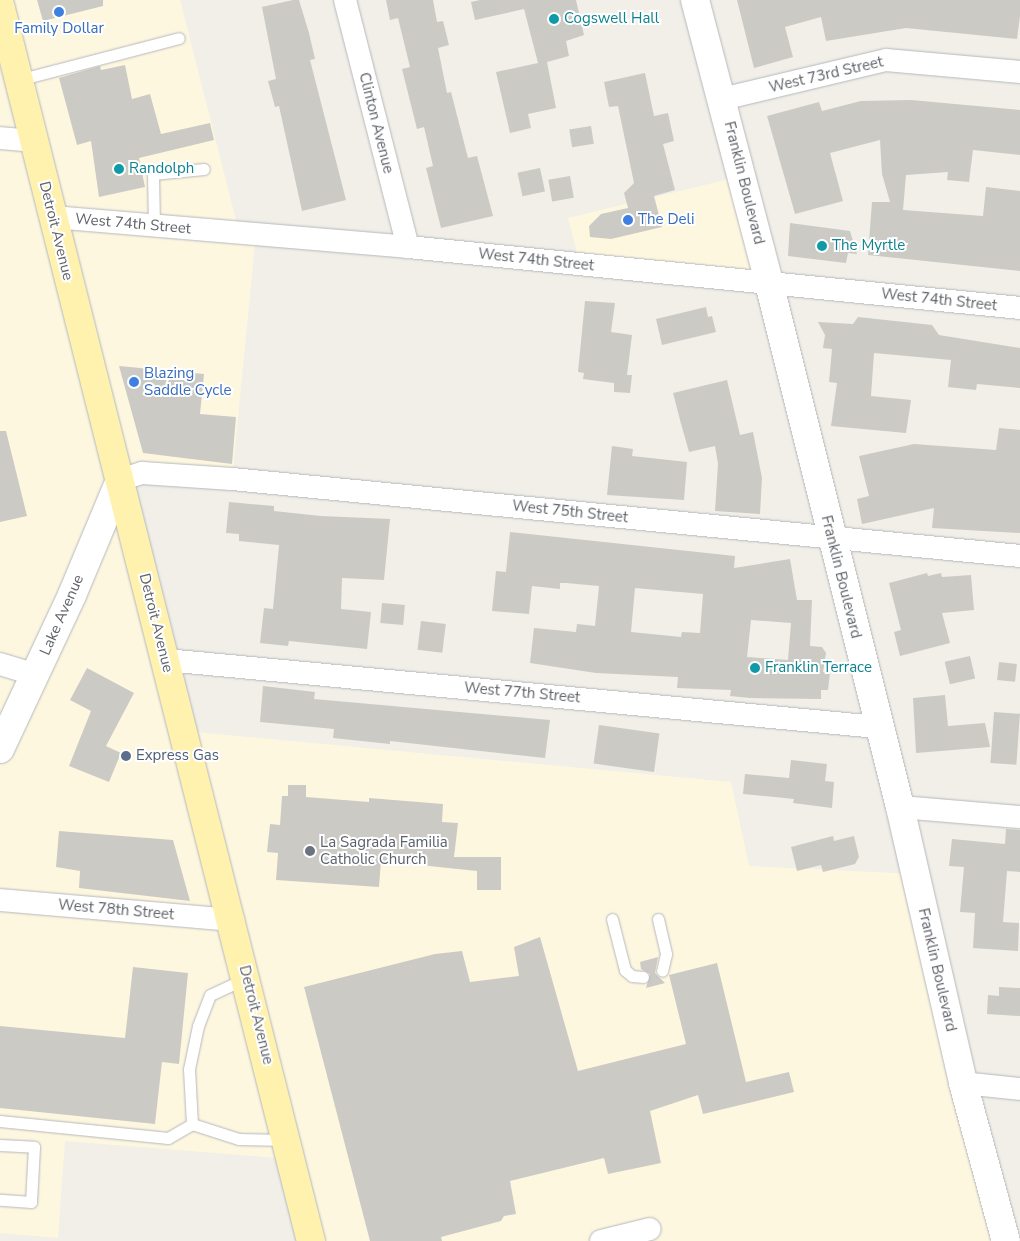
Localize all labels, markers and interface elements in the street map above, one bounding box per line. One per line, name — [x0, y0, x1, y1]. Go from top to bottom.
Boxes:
marker: Family Dollar — [53, 6, 65, 18]
place label: Cogswell Hall — [564, 10, 659, 28]
marker: Cogswell Hall — [548, 13, 560, 25]
place label: Family Dollar — [14, 20, 104, 38]
street label: West 73rd Street — [767, 53, 885, 97]
street label: Clinton Avenue — [355, 71, 397, 175]
street label: Franklin Boulevard — [720, 120, 768, 246]
place label: Randolph — [129, 160, 194, 178]
marker: Randolph — [113, 163, 125, 175]
street label: Detroit Avenue — [35, 180, 77, 282]
street label: West 74th Street — [74, 210, 192, 238]
place label: The Deli — [638, 211, 694, 229]
marker: The Deli — [622, 214, 634, 226]
place label: The Myrtle — [832, 237, 905, 255]
marker: The Myrtle — [816, 240, 828, 252]
street label: West 74th Street — [477, 245, 595, 275]
street label: West 74th Street — [880, 285, 998, 315]
place label: Blazing Saddle Cycle — [144, 364, 232, 399]
marker: Blazing Saddle Cycle — [128, 376, 140, 388]
street label: West 75th Street — [511, 497, 629, 527]
street label: Franklin Boulevard — [817, 514, 865, 640]
street label: Lake Avenue — [36, 572, 88, 658]
street label: Detroit Avenue — [135, 572, 177, 674]
place label: Franklin Terrace — [765, 659, 872, 677]
marker: Franklin Terrace — [749, 662, 761, 674]
street label: West 77th Street — [463, 679, 581, 707]
place label: Express Gas — [136, 747, 219, 765]
marker: Express Gas — [120, 750, 132, 762]
place label: La Sagrada Familia Catholic Church — [320, 833, 448, 868]
marker: La Sagrada Familia Catholic Church — [304, 845, 316, 857]
street label: West 78th Street — [57, 896, 175, 924]
street label: Franklin Boulevard — [914, 906, 960, 1034]
street label: Detroit Avenue — [235, 964, 277, 1066]

